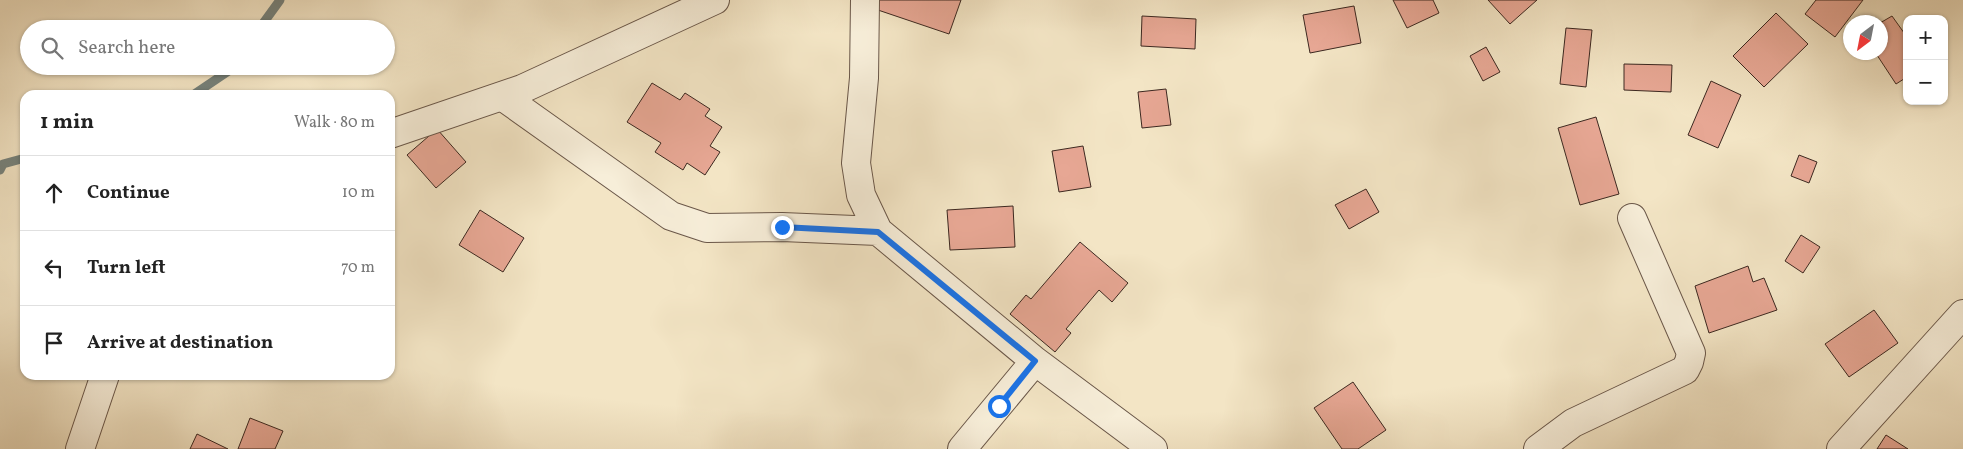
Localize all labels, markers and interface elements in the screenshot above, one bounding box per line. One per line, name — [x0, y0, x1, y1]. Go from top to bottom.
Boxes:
north arrow — [1843, 15, 1888, 60]
map controls — [1903, 15, 1948, 105]
button: + — [1903, 15, 1948, 60]
search box — [20, 20, 395, 75]
icon: search — [38, 34, 66, 62]
text: Search here — [78, 35, 175, 61]
button: − — [1903, 60, 1948, 105]
text: 1 min — [40, 108, 94, 137]
text: Walk · 80 m — [294, 112, 375, 134]
icon: ahead — [40, 179, 68, 207]
text: Continue — [87, 180, 170, 206]
text: 10 m — [342, 182, 375, 204]
route end — [771, 216, 794, 239]
icon: left — [40, 254, 68, 282]
text: Turn left — [87, 255, 166, 281]
text: 70 m — [341, 257, 375, 279]
icon: arrive — [40, 329, 68, 357]
text: Arrive at destination — [87, 330, 273, 356]
route start — [988, 395, 1011, 418]

